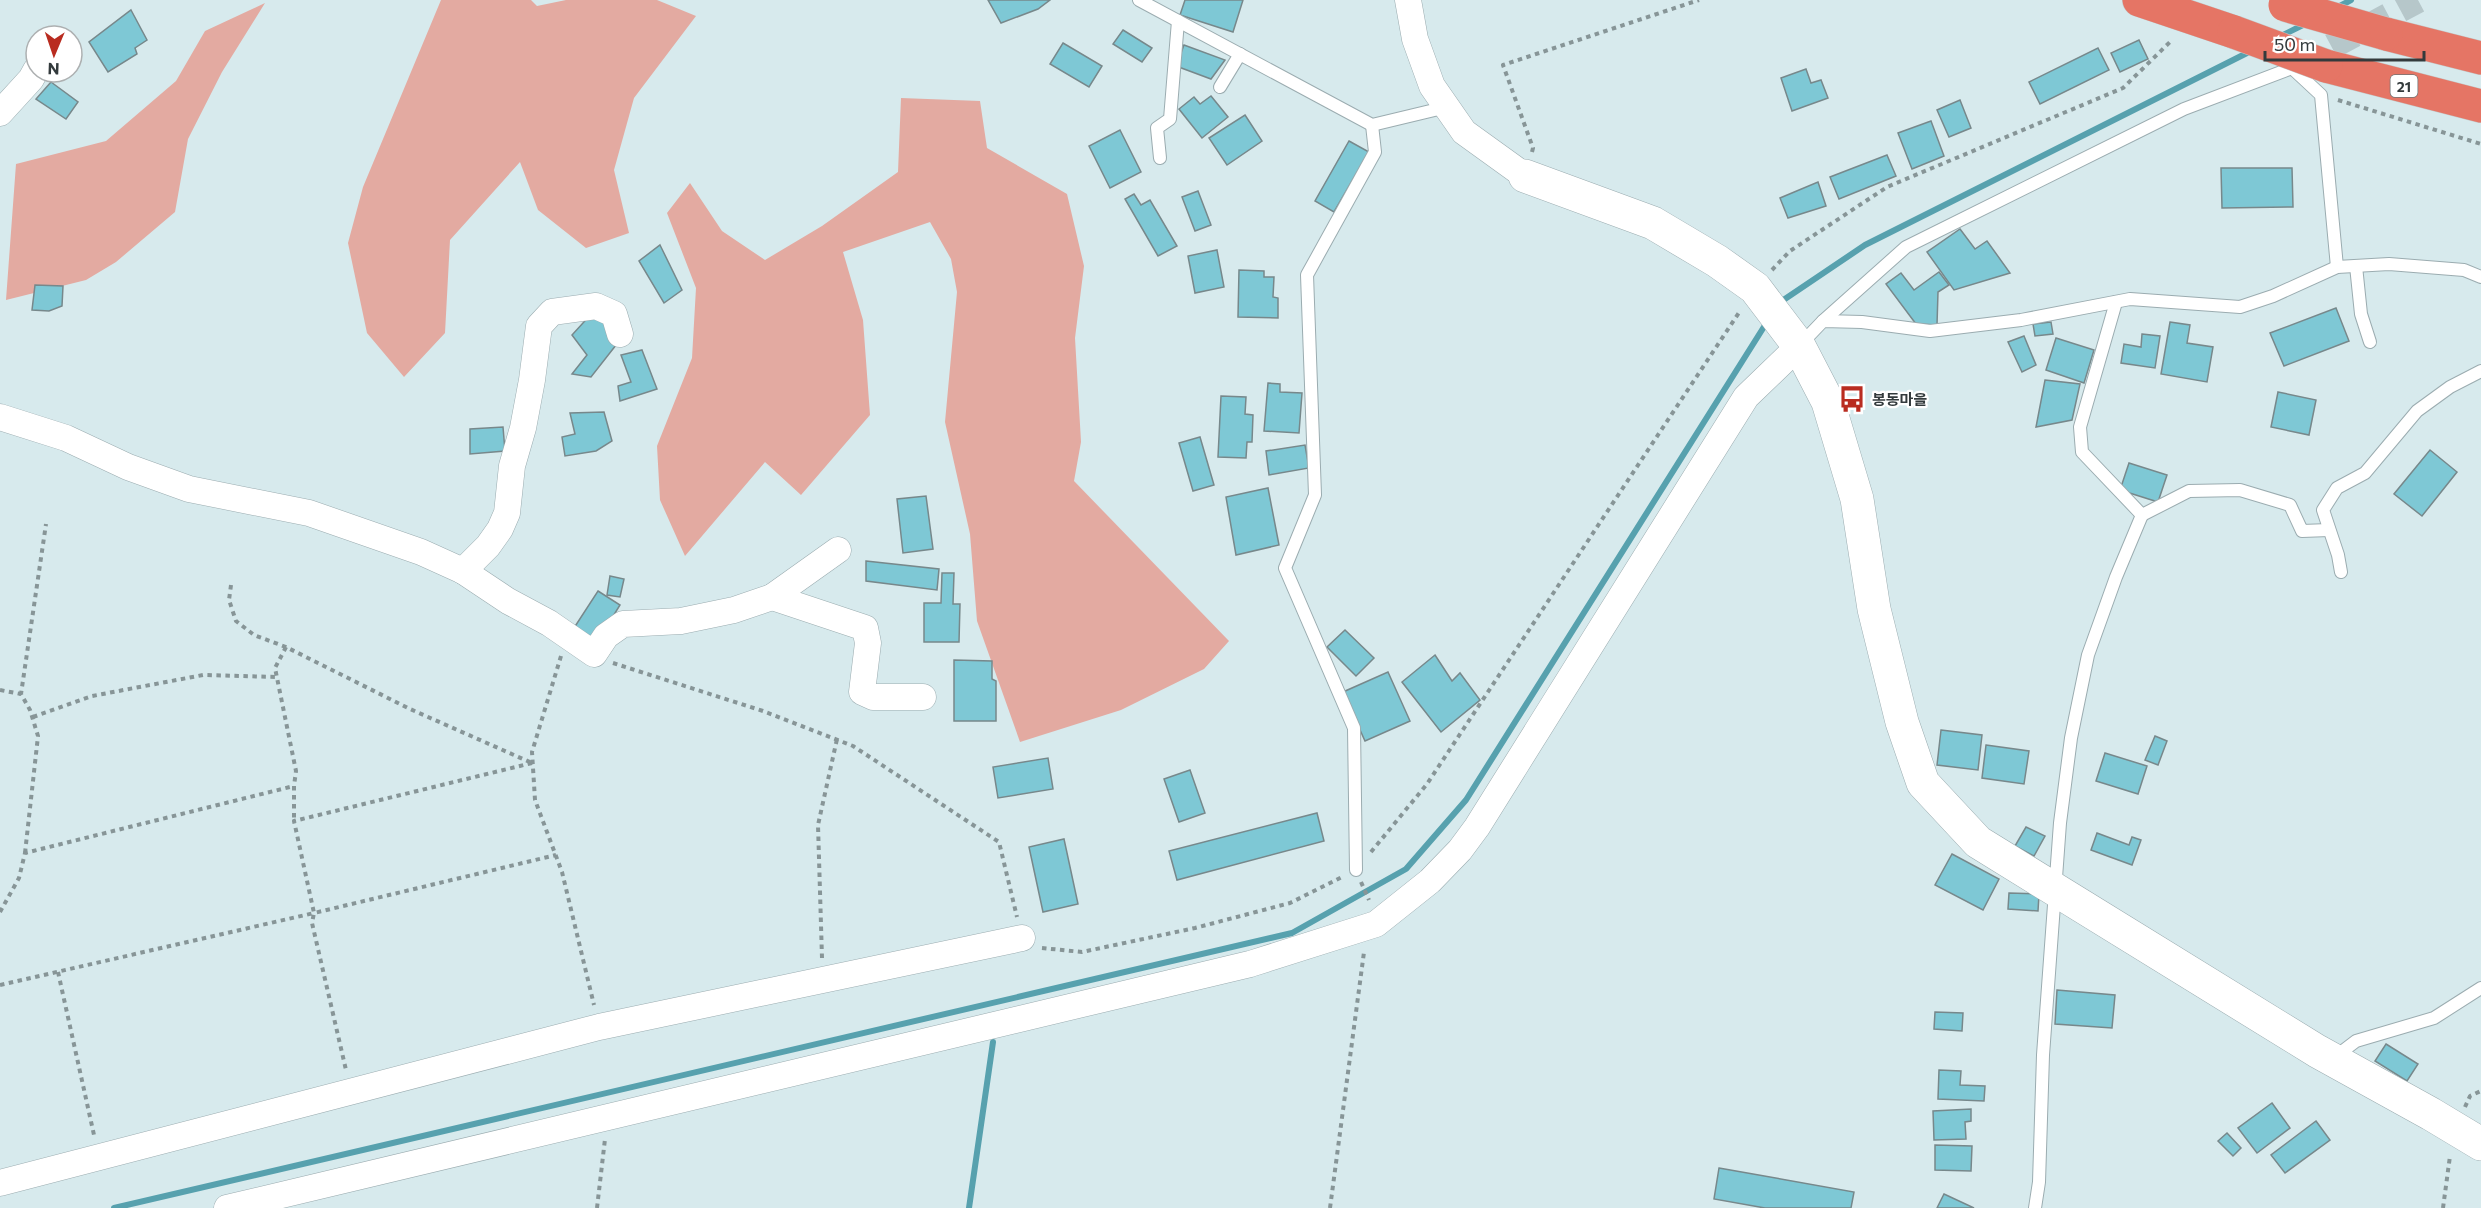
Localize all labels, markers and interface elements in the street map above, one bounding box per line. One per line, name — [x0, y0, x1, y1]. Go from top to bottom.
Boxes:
north arrow — [24, 24, 84, 84]
scale bar — [2265, 24, 2424, 62]
text: 50 m — [2274, 33, 2315, 55]
text: N — [47, 60, 60, 79]
road number: 21 — [2390, 75, 2418, 97]
bus stop icon: 봉동마을 — [1837, 384, 1867, 414]
place label: 봉동마을 — [1872, 390, 1927, 408]

